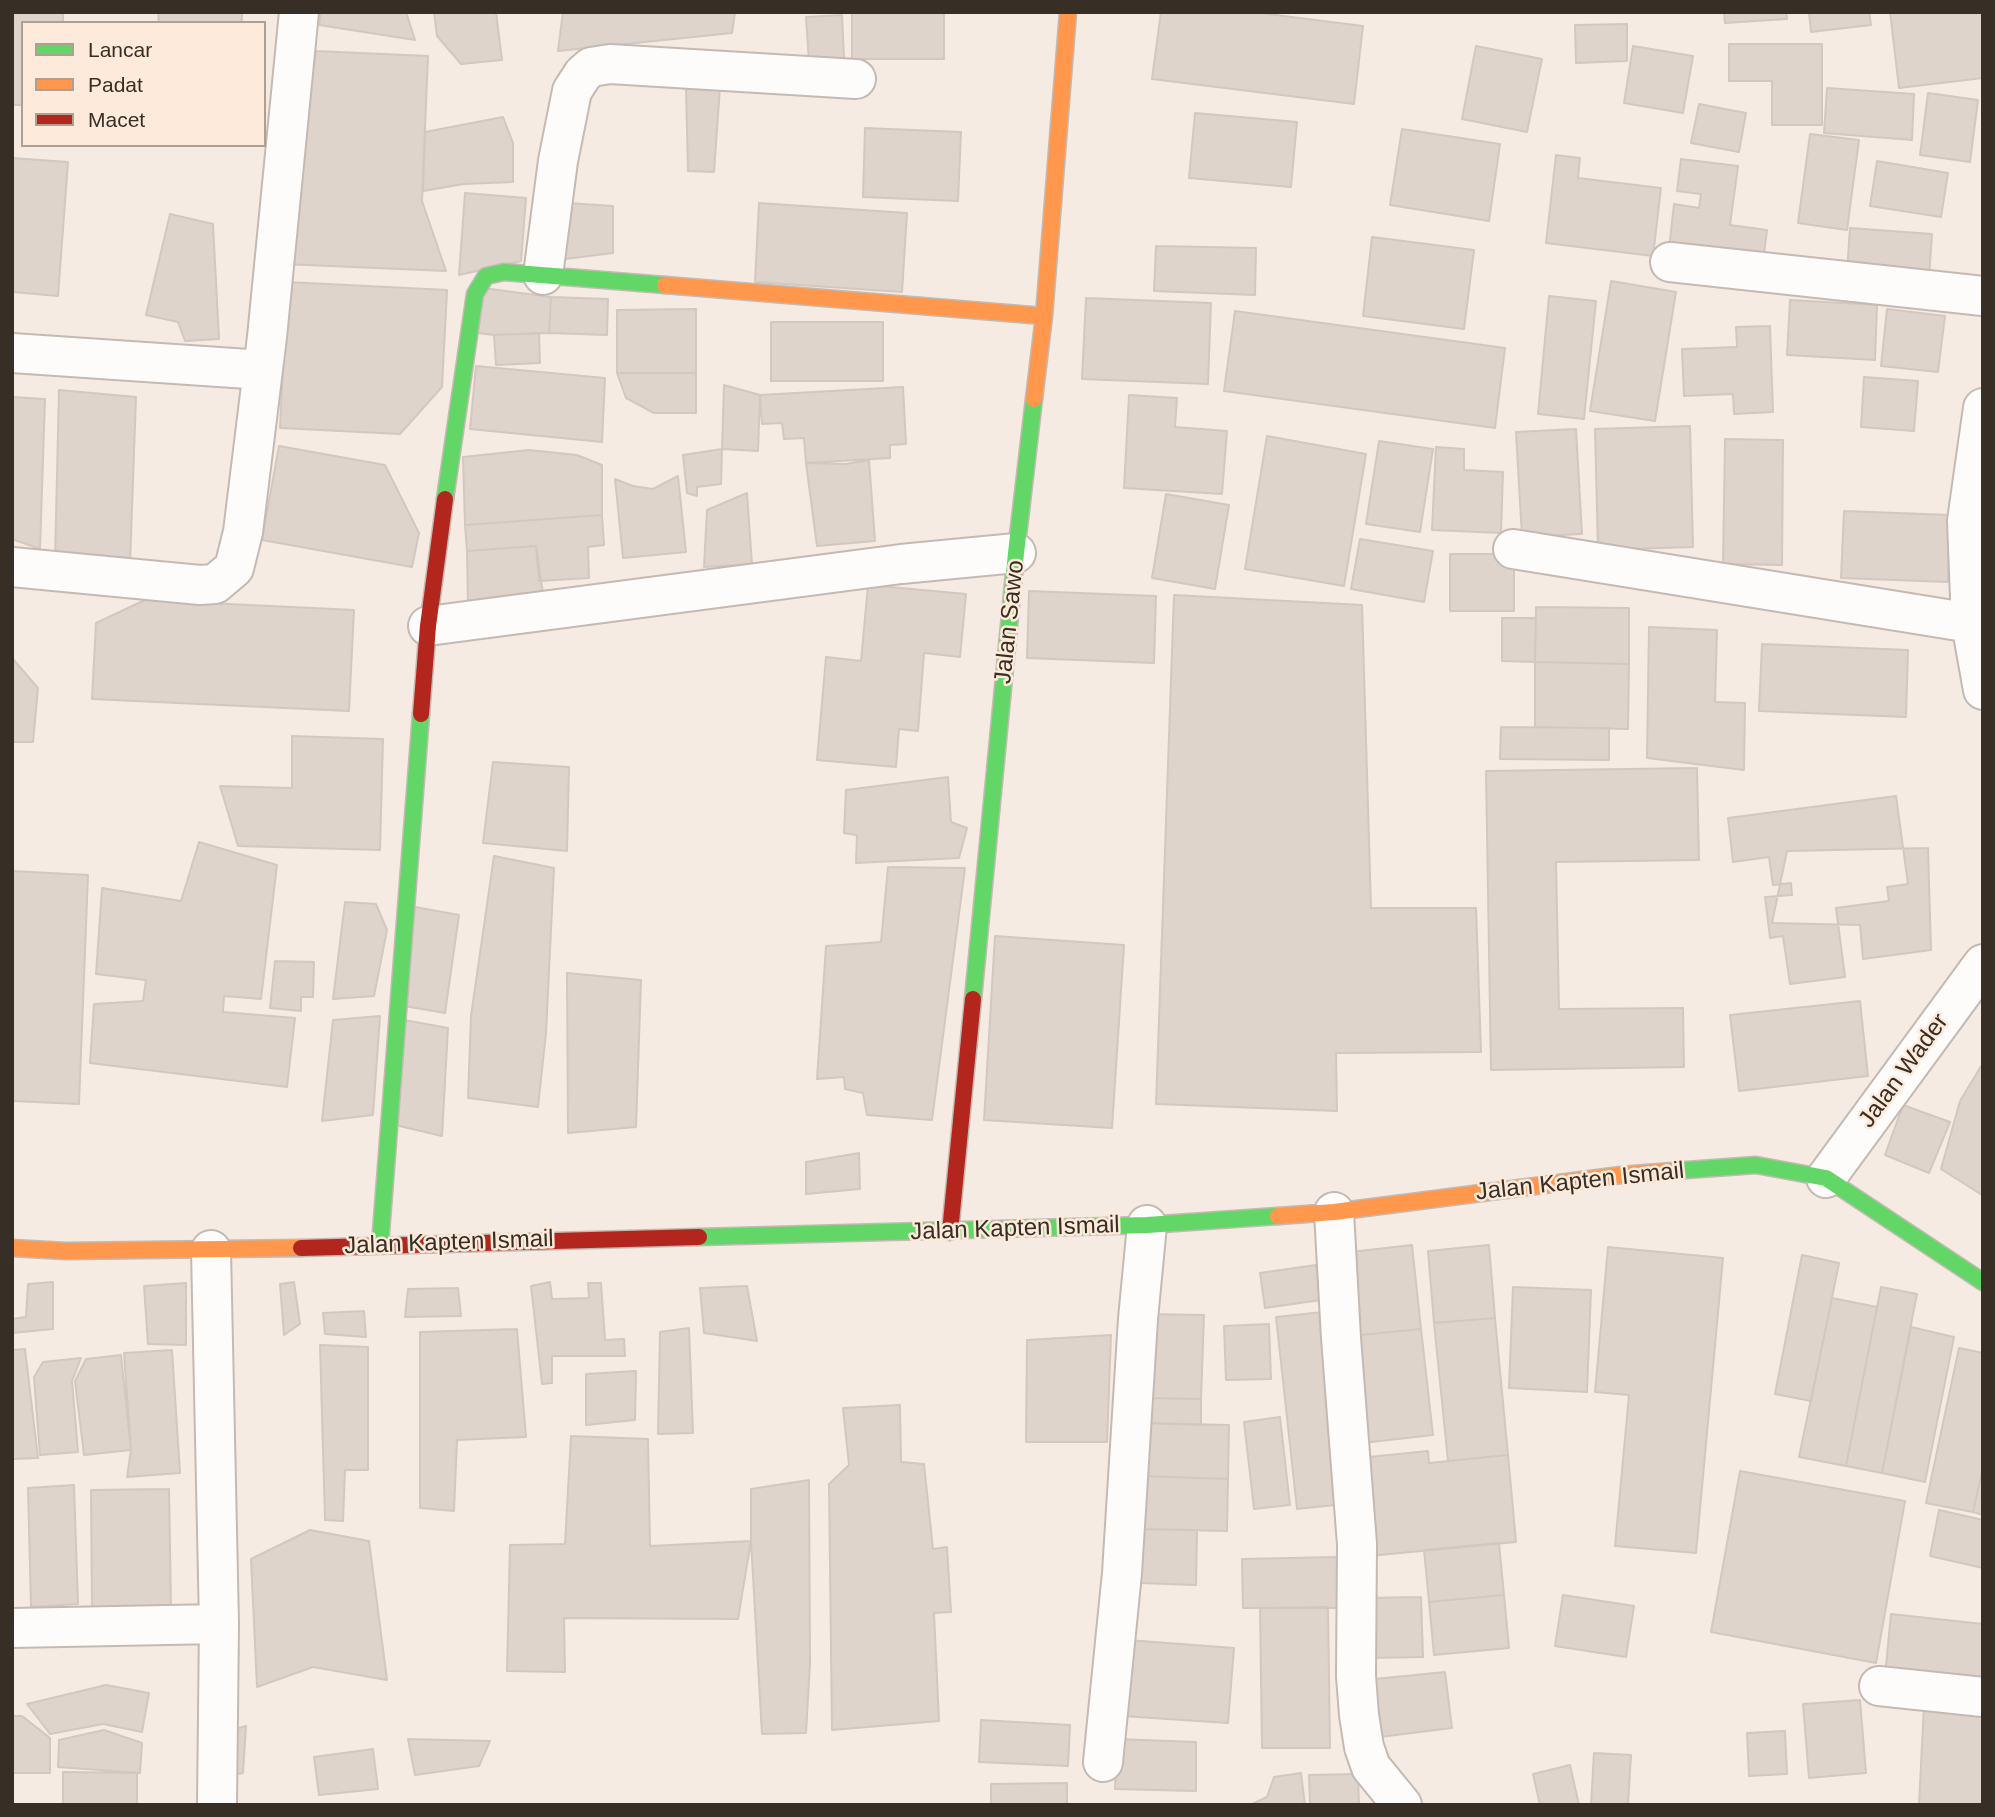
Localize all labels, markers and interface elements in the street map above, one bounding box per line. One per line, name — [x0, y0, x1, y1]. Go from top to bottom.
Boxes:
legend — [21, 21, 266, 147]
text: Lancar — [88, 38, 152, 61]
text: Padat — [88, 73, 143, 96]
text: Macet — [88, 108, 145, 131]
street label: Jalan Sawo — [989, 559, 1031, 685]
street label: Jalan Wader — [1853, 1008, 1955, 1134]
street label: Jalan Kapten Ismail — [1474, 1157, 1686, 1207]
street label: Jalan Kapten Ismail — [910, 1211, 1120, 1247]
street label: Jalan Kapten Ismail — [344, 1225, 554, 1261]

